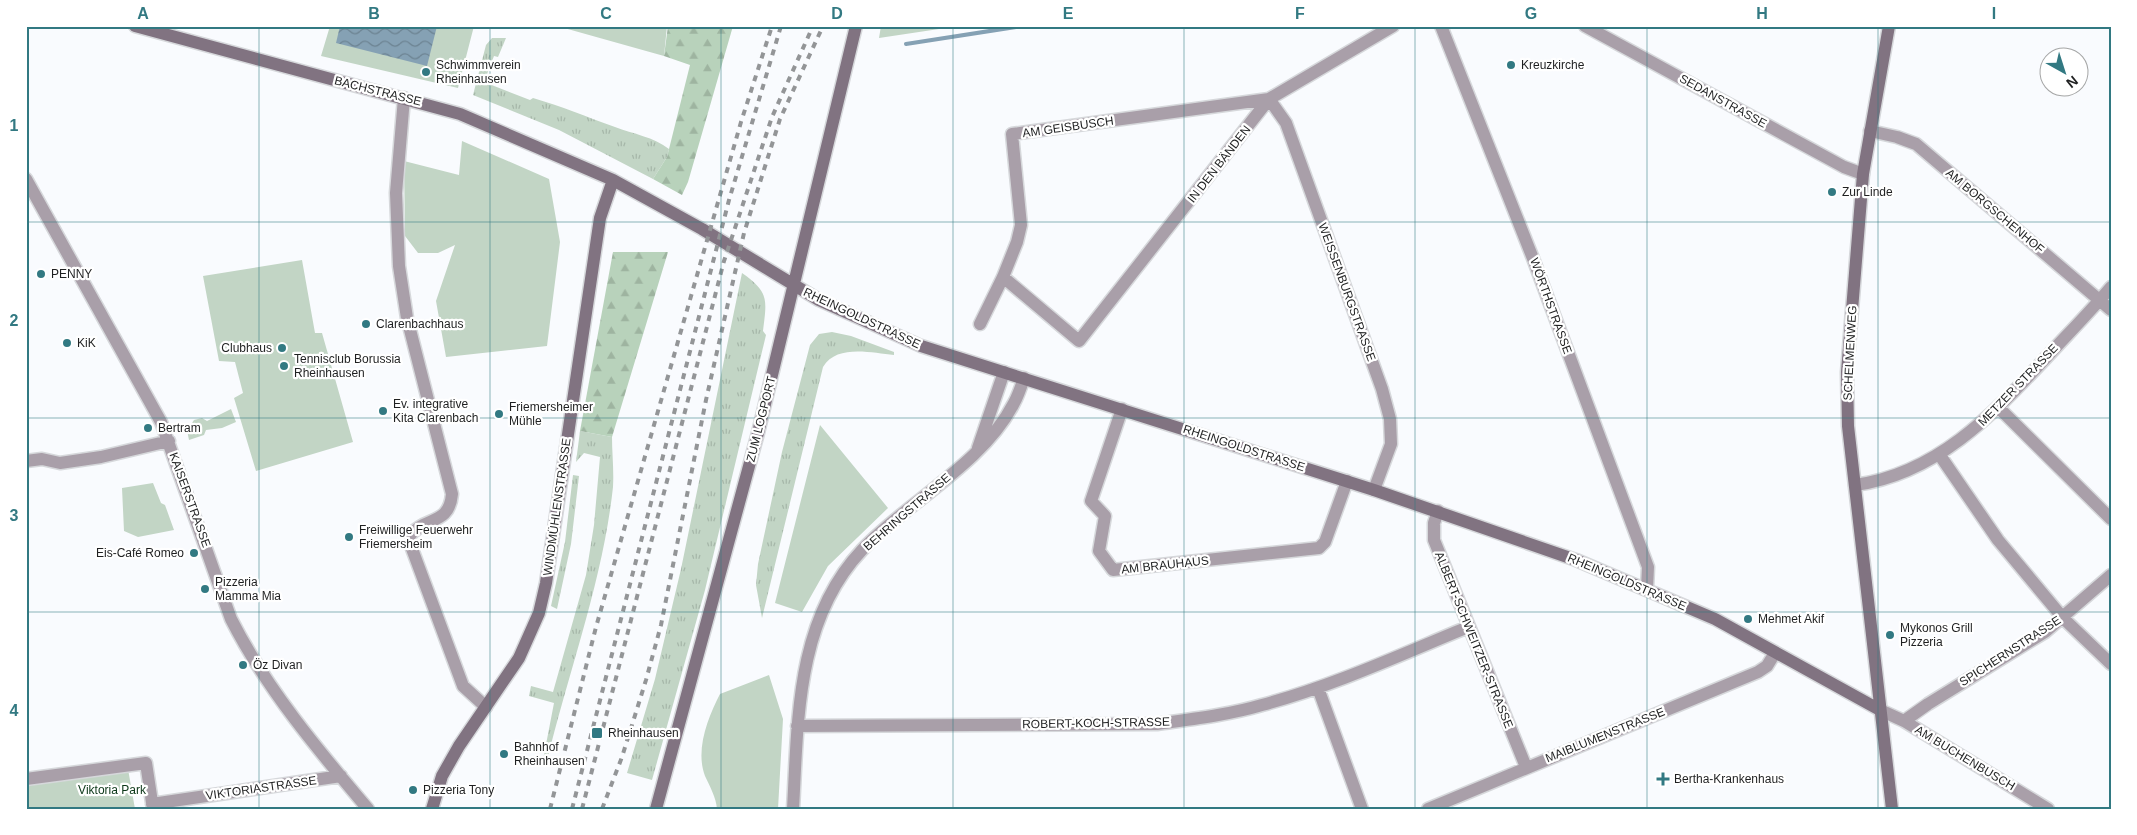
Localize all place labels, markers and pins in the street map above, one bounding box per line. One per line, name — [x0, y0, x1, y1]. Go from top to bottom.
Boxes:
place label: Schwimmverein Rheinhausen — [436, 58, 521, 86]
place label: Kreuzkirche — [1521, 58, 1585, 72]
marker: Kreuzkirche — [1505, 59, 1517, 71]
marker: Schwimmverein Rheinhausen — [420, 66, 432, 78]
place label: Zur Linde — [1842, 185, 1893, 199]
marker: Zur Linde — [1826, 186, 1838, 198]
place label: PENNY — [51, 267, 92, 281]
marker: PENNY — [35, 268, 47, 280]
place label: Clarenbachhaus — [376, 317, 463, 331]
marker: Clarenbachhaus — [360, 318, 372, 330]
place label: KiK — [77, 336, 96, 350]
marker: KiK — [61, 337, 73, 349]
place label: Clubhaus — [221, 341, 272, 355]
marker: Clubhaus — [276, 342, 288, 354]
place label: Tennisclub Borussia Rheinhausen — [294, 352, 401, 380]
marker: Tennisclub Borussia Rheinhausen — [278, 360, 290, 372]
place label: Ev. integrative Kita Clarenbach — [393, 397, 478, 425]
place label: Friemersheimer Mühle — [509, 400, 593, 428]
marker: Ev. integrative Kita Clarenbach — [377, 405, 389, 417]
marker: Friemersheimer Mühle — [493, 408, 505, 420]
place label: Bertram — [158, 421, 201, 435]
marker: Bertram — [142, 422, 154, 434]
place label: Freiwillige Feuerwehr Friemersheim — [359, 523, 473, 551]
marker: Freiwillige Feuerwehr Friemersheim — [343, 531, 355, 543]
place label: Eis-Café Romeo — [96, 546, 184, 560]
marker: Eis-Café Romeo — [188, 547, 200, 559]
place label: Pizzeria Mamma Mia — [215, 575, 281, 603]
marker: Pizzeria Mamma Mia — [199, 583, 211, 595]
place label: Mehmet Akif — [1758, 612, 1825, 626]
marker: Mehmet Akif — [1742, 613, 1754, 625]
place label: Mykonos Grill Pizzeria — [1900, 621, 1973, 649]
marker: Mykonos Grill Pizzeria — [1884, 629, 1896, 641]
place label: Öz Divan — [253, 658, 302, 672]
marker: Öz Divan — [237, 659, 249, 671]
marker: Rheinhausen — [590, 726, 604, 740]
place label: Rheinhausen — [608, 726, 679, 740]
place label: Bahnhof Rheinhausen — [514, 740, 585, 768]
marker: Bahnhof Rheinhausen — [498, 748, 510, 760]
marker: Bertha-Krankenhaus — [1656, 772, 1670, 786]
place label: Bertha-Krankenhaus — [1674, 772, 1784, 786]
place label: Pizzeria Tony — [423, 783, 494, 797]
marker: Pizzeria Tony — [407, 784, 419, 796]

